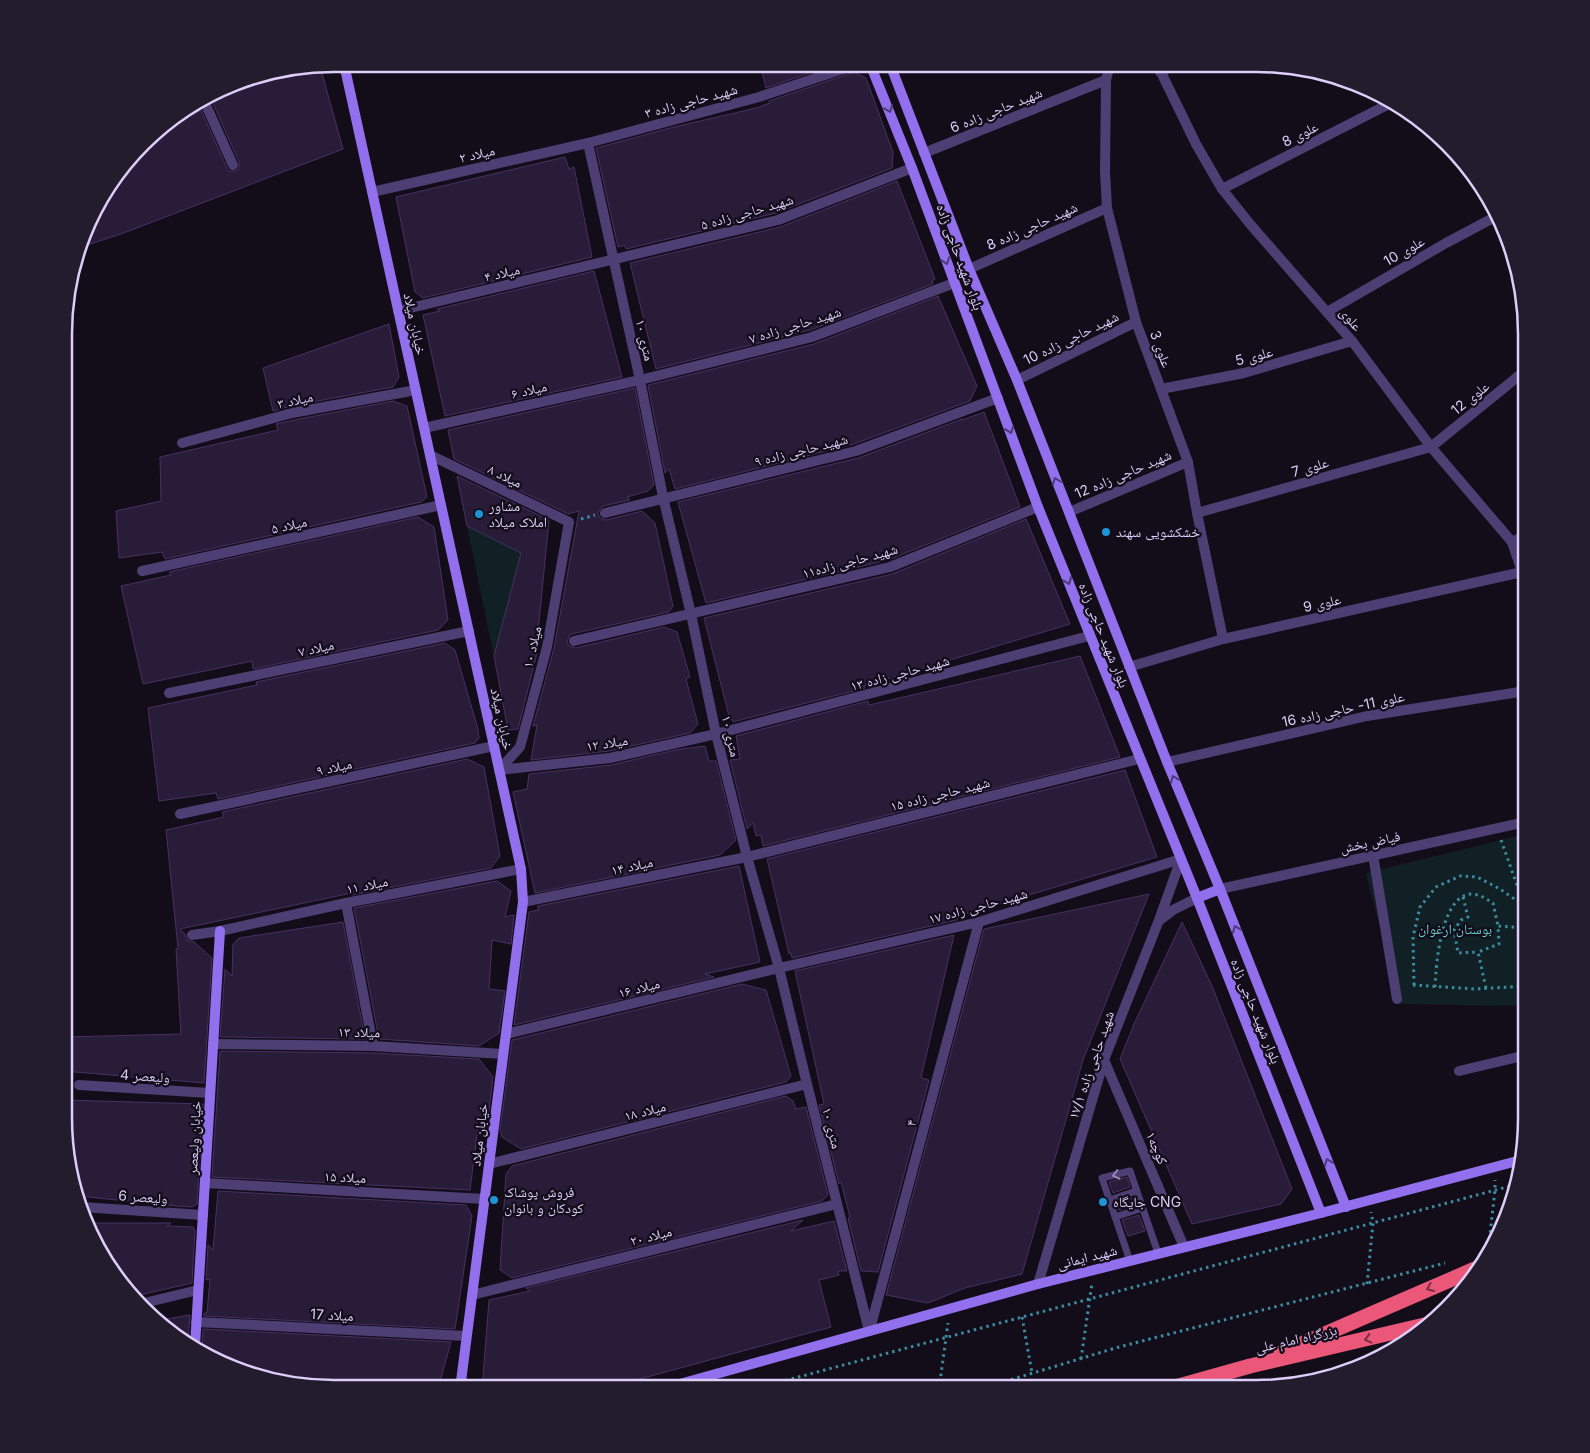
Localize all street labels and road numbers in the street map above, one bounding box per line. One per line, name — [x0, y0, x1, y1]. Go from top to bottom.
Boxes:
street label: شهید حاجی زاده ۳ — [643, 80, 739, 122]
street label: شهید حاجی زاده 6 — [947, 83, 1045, 137]
street label: علوی 8 — [1279, 117, 1321, 151]
street label: میلاد ۲ — [457, 141, 496, 166]
street label: شهید حاجی زاده ۵ — [699, 190, 795, 234]
street label: شهید حاجی زاده 8 — [984, 198, 1080, 254]
street label: بلوار شهید حاجی زاده — [932, 201, 988, 313]
street label: علوی 10 — [1380, 232, 1428, 270]
street label: میلاد ۴ — [482, 260, 521, 285]
street label: خیابان میلاد — [400, 291, 430, 357]
street label: شهید حاجی زاده ۷ — [747, 302, 843, 348]
street label: علوی — [1336, 303, 1366, 335]
street label: شهید حاجی زاده 10 — [1020, 307, 1122, 369]
street label: ۱۰ متری — [631, 317, 659, 363]
street label: علوی 3 — [1146, 328, 1176, 370]
street label: علوی 5 — [1233, 342, 1275, 370]
street label: میلاد ۶ — [509, 377, 548, 402]
street label: علوی 12 — [1447, 377, 1493, 419]
street label: میلاد ۳ — [276, 387, 314, 412]
street label: شهید حاجی زاده ۹ — [752, 430, 850, 470]
street label: شهید حاجی زاده 12 — [1072, 445, 1174, 503]
street label: علوی 7 — [1289, 453, 1331, 481]
street label: میلاد ۸ — [485, 460, 525, 491]
street label: میلاد ۵ — [270, 512, 308, 537]
street label: شهید حاجی زاده۱۱ — [800, 540, 900, 582]
street label: بلوار شهید حاجی زاده — [1075, 580, 1133, 690]
street label: علوی 9 — [1301, 590, 1343, 616]
street label: میلاد ۱۰ — [518, 624, 545, 669]
street label: میلاد ۷ — [297, 635, 335, 660]
street label: شهید حاجی زاده ۱۳ — [848, 651, 952, 695]
street label: خیابان میلاد — [487, 686, 517, 752]
street label: علوی 11- حاجی زاده 16 — [1280, 687, 1406, 731]
street label: ۱۰ متری — [717, 713, 745, 759]
street label: میلاد ۱۲ — [585, 731, 629, 754]
street label: میلاد ۹ — [315, 754, 353, 779]
street label: شهید حاجی زاده ۱۵ — [888, 773, 992, 815]
street label: فیاض بخش — [1338, 827, 1402, 857]
street label: میلاد ۱۴ — [609, 853, 654, 878]
street label: میلاد ۱۱ — [345, 872, 389, 897]
street label: شهید حاجی زاده ۱۷ — [926, 884, 1030, 928]
street label: بلوار شهید حاجی زاده — [1227, 956, 1285, 1066]
street label: میلاد ۱۶ — [616, 974, 662, 1001]
street label: شهید حاجی زاده ۱۷/۱ — [1064, 1009, 1118, 1121]
street label: میلاد ۱۳ — [338, 1023, 380, 1041]
street label: ولیعصر 4 — [119, 1065, 171, 1087]
street label: میلاد ۱۸ — [622, 1097, 668, 1124]
street label: خیابان ولیعصر — [183, 1101, 205, 1176]
street label: خیابان میلاد — [466, 1103, 492, 1167]
street label: ۱۰ متری — [818, 1105, 846, 1151]
street label: ۴ — [901, 1118, 920, 1128]
street label: کوچه۱ — [1142, 1129, 1172, 1167]
street label: میلاد ۱۵ — [323, 1167, 367, 1186]
street label: ولیعصر 6 — [118, 1186, 168, 1208]
street label: میلاد ۲۰ — [628, 1222, 674, 1249]
street label: شهید ایمانی — [1055, 1241, 1119, 1273]
street label: میلاد 17 — [310, 1305, 354, 1324]
street label: بزرگراه امام علی — [1253, 1321, 1339, 1358]

